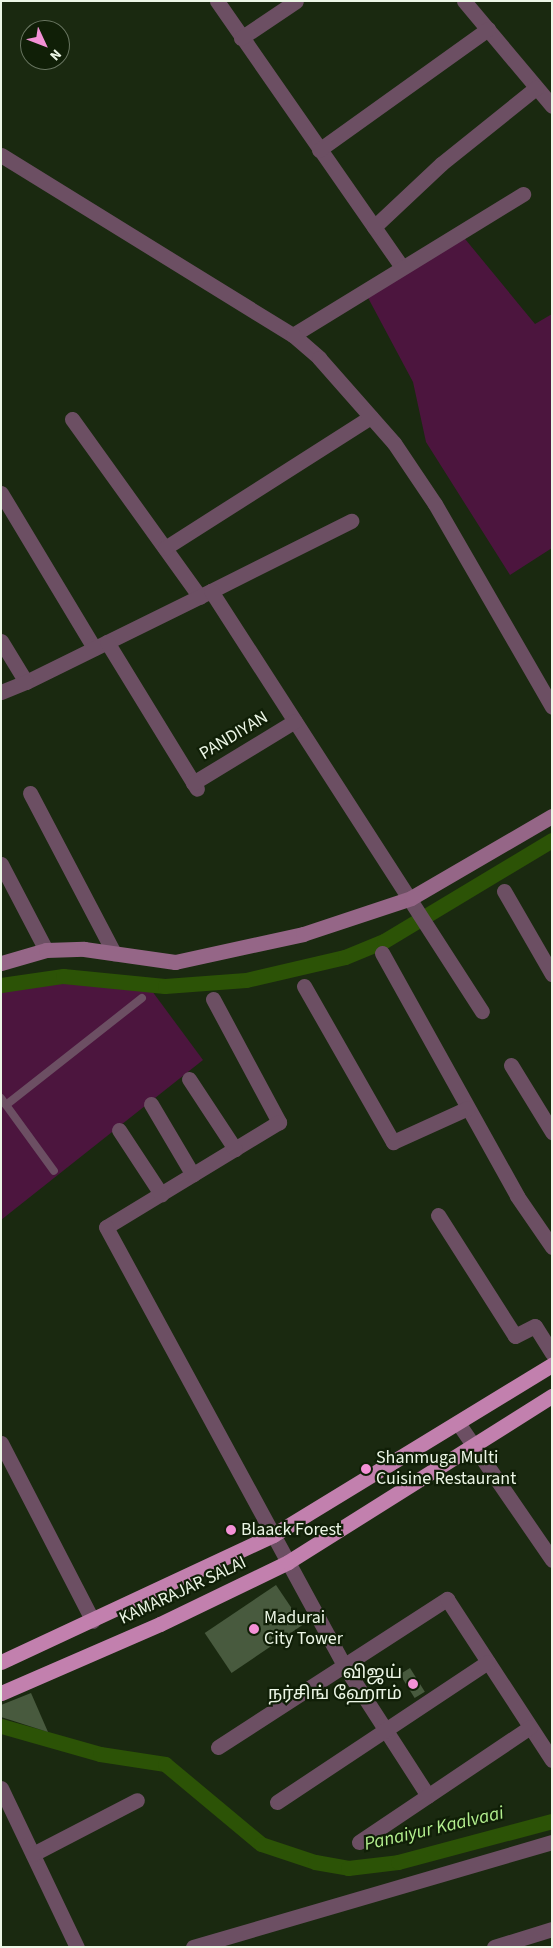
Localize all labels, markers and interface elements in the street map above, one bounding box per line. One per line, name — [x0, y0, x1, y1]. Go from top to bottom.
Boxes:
north arrow — [20, 20, 70, 70]
text: N — [45, 44, 66, 65]
street label: PANDIYAN — [196, 707, 272, 765]
place label: Shanmuga Multi Cuisine Restaurant — [376, 1448, 516, 1490]
marker: Shanmuga Multi Cuisine Restaurant — [360, 1463, 372, 1475]
place label: Blaack Forest — [241, 1519, 342, 1541]
marker: Blaack Forest — [225, 1524, 237, 1536]
street label: KAMARAJAR SALAI — [116, 1552, 250, 1630]
place label: Madurai City Tower — [264, 1608, 343, 1650]
marker: Madurai City Tower — [248, 1623, 260, 1635]
place label: விஜய் நர்சிங் ஹோம் — [268, 1663, 402, 1706]
marker: விஜய் நர்சிங் ஹோம் — [406, 1677, 420, 1691]
water label: Panaiyur Kaalvaai — [362, 1802, 506, 1856]

